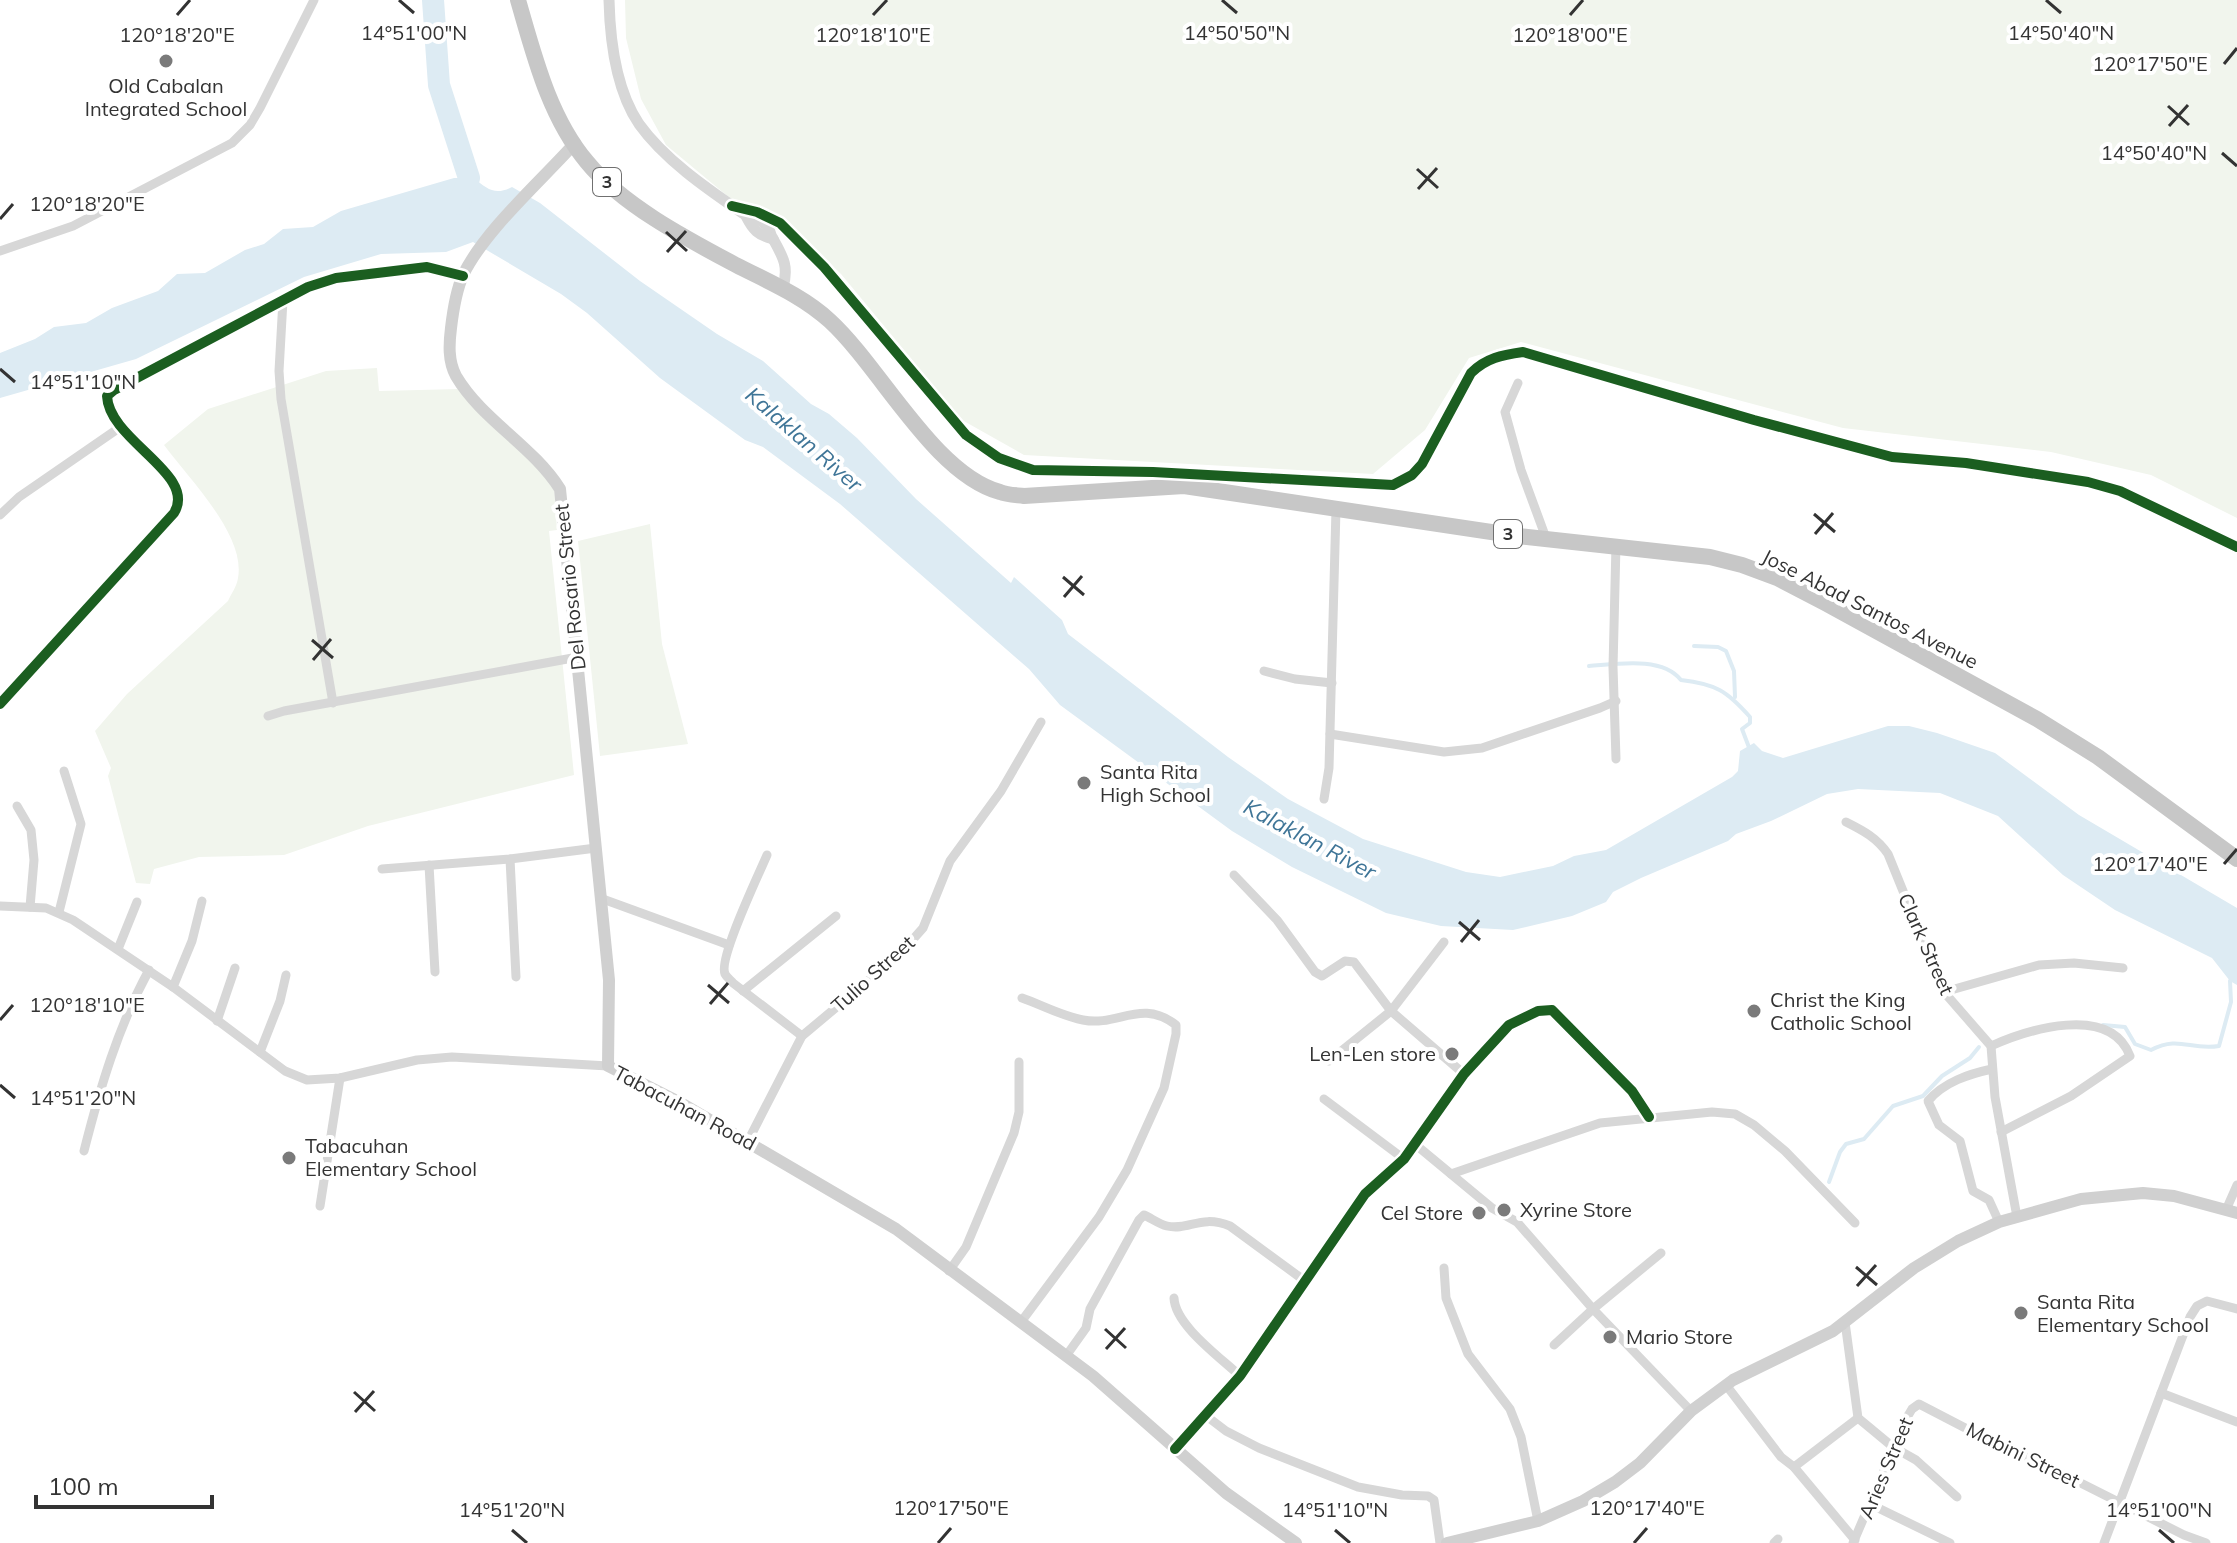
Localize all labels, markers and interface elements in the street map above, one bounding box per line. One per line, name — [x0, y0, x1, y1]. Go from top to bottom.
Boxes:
text: 14°51'00"N — [361, 20, 467, 45]
text: 14°50'50"N — [1184, 20, 1290, 45]
text: 14°50'40"N — [2008, 20, 2114, 45]
text: 120°18'20"E — [119, 22, 235, 47]
text: 120°18'10"E — [815, 22, 931, 47]
text: 120°18'00"E — [1512, 22, 1628, 47]
text: 120°17'50"E — [2092, 51, 2208, 76]
marker: Old Cabalan Integrated School — [157, 52, 175, 70]
place label: Old Cabalan Integrated School — [85, 73, 247, 121]
text: 14°50'40"N — [2101, 140, 2207, 165]
road number: 3 — [593, 168, 621, 196]
text: 120°18'20"E — [29, 191, 145, 216]
text: 14°51'10"N — [30, 369, 136, 394]
water label: Kalaklan River — [740, 381, 869, 498]
street label: Del Rosario Street — [548, 503, 591, 671]
road number: 3 — [1494, 520, 1522, 548]
street label: Jose Abad Santos Avenue — [1758, 543, 1982, 674]
place label: Santa Rita High School — [1100, 759, 1211, 807]
marker: Santa Rita High School — [1075, 774, 1093, 792]
water label: Kalaklan River — [1239, 792, 1382, 886]
text: 120°17'40"E — [2092, 851, 2208, 876]
street label: Clark Street — [1893, 889, 1960, 998]
street label: Tulio Street — [826, 930, 920, 1018]
place label: Christ the King Catholic School — [1770, 987, 1912, 1035]
text: 120°18'10"E — [29, 992, 145, 1017]
marker: Christ the King Catholic School — [1745, 1002, 1763, 1020]
place label: Len-Len store — [1309, 1041, 1436, 1066]
marker: Len-Len store — [1443, 1045, 1461, 1063]
street label: Tabacuhan Road — [610, 1060, 761, 1156]
text: 14°51'20"N — [30, 1085, 136, 1110]
place label: Tabacuhan Elementary School — [305, 1133, 477, 1181]
marker: Tabacuhan Elementary School — [280, 1149, 298, 1167]
place label: Xyrine Store — [1520, 1197, 1632, 1222]
place label: Cel Store — [1380, 1200, 1463, 1225]
marker: Xyrine Store — [1495, 1201, 1513, 1219]
marker: Cel Store — [1470, 1204, 1488, 1222]
place label: Santa Rita Elementary School — [2037, 1289, 2209, 1337]
marker: Santa Rita Elementary School — [2012, 1304, 2030, 1322]
place label: Mario Store — [1626, 1324, 1733, 1349]
marker: Mario Store — [1601, 1328, 1619, 1346]
street label: Aries Street — [1853, 1413, 1918, 1522]
street label: Mabini Street — [1962, 1416, 2084, 1493]
scale bar — [36, 1459, 212, 1509]
text: 100 m — [48, 1471, 119, 1501]
text: 120°17'50"E — [893, 1495, 1009, 1520]
text: 120°17'40"E — [1589, 1495, 1705, 1520]
text: 14°51'20"N — [459, 1497, 565, 1522]
text: 14°51'10"N — [1282, 1497, 1388, 1522]
text: 14°51'00"N — [2106, 1497, 2212, 1522]

